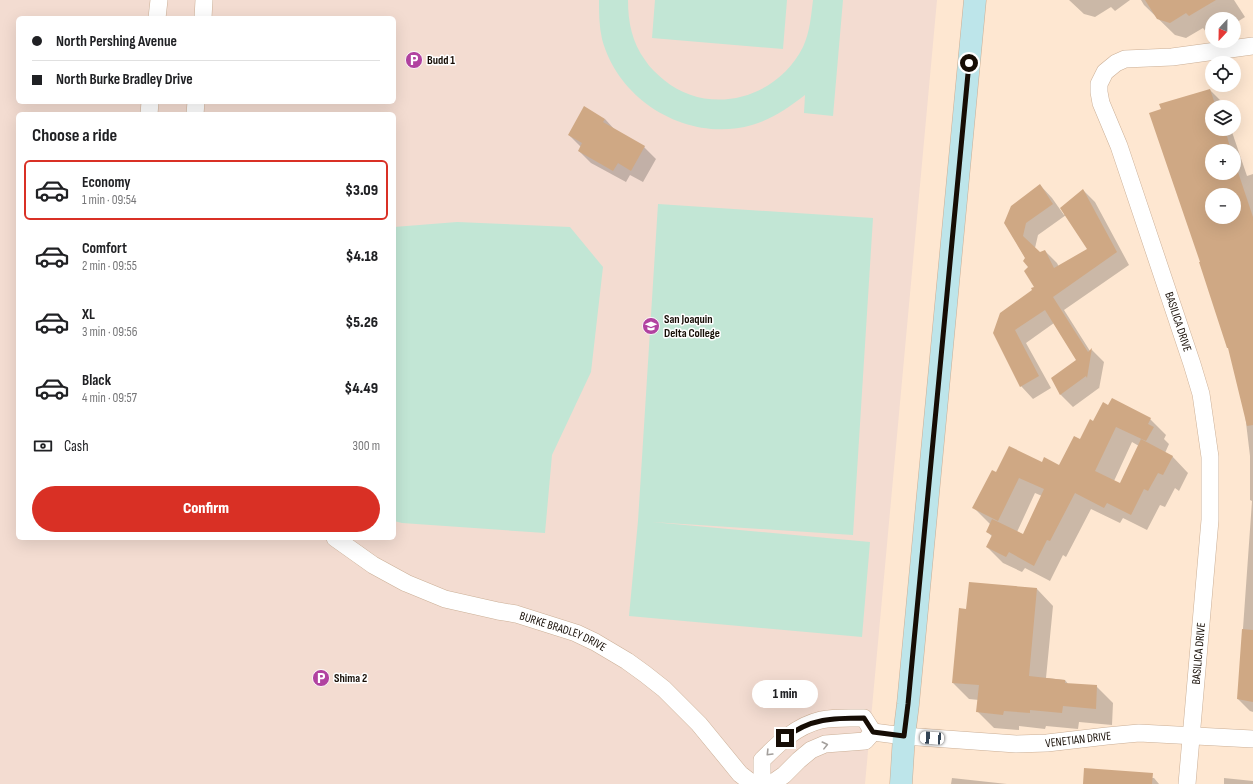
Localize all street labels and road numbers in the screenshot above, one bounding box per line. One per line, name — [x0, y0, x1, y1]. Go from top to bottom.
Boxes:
street label: BASILICA DRIVE — [1161, 290, 1195, 354]
street label: BURKE BRADLEY DRIVE — [518, 608, 609, 655]
street label: BASILICA DRIVE — [1188, 622, 1209, 685]
street label: VENETIAN DRIVE — [1044, 728, 1112, 751]

